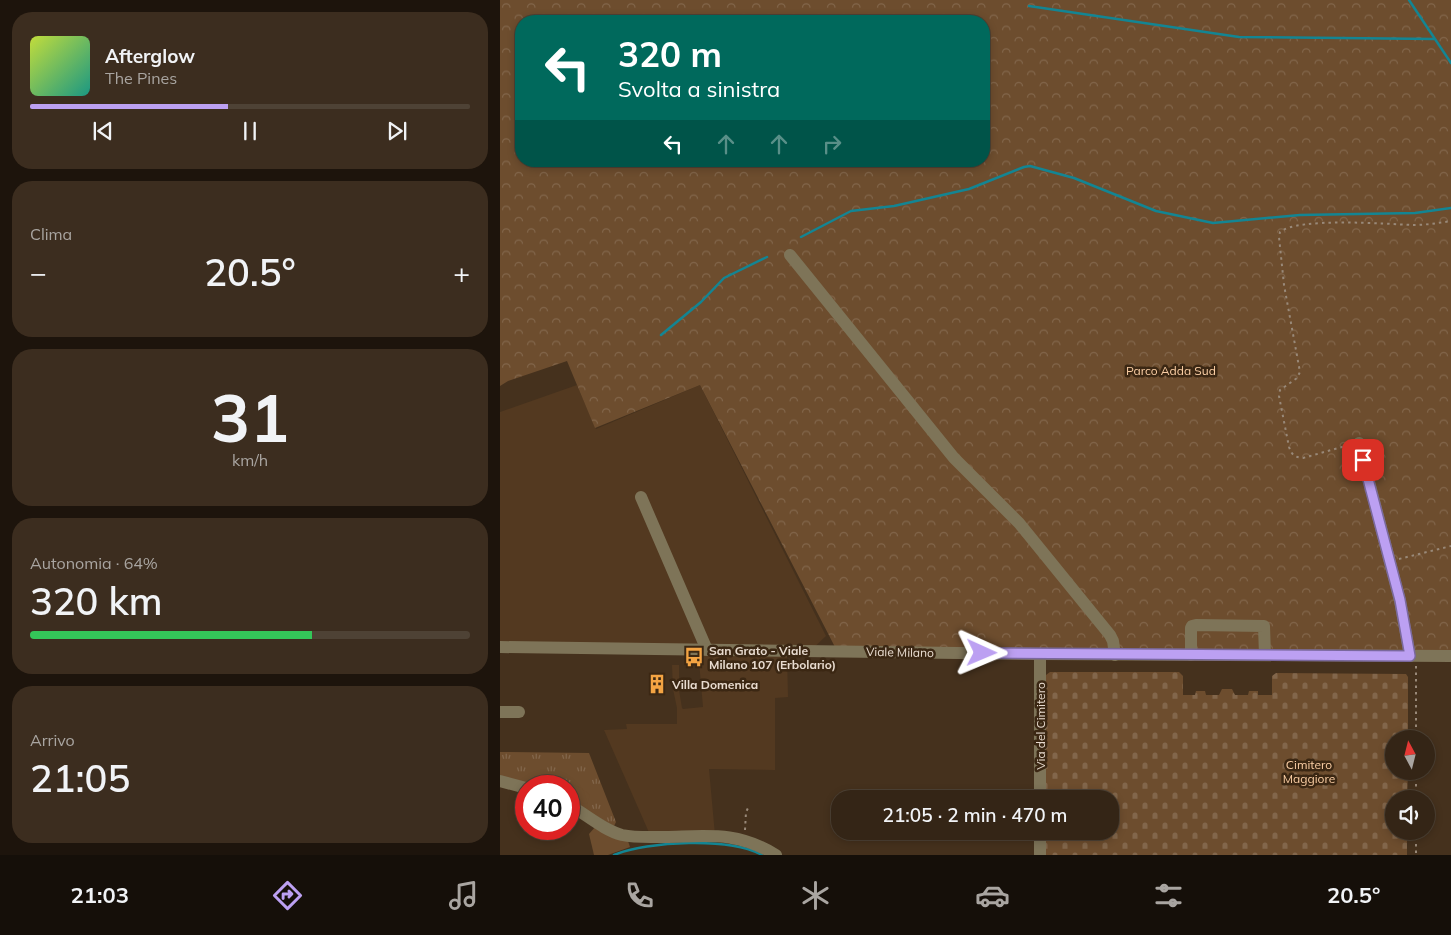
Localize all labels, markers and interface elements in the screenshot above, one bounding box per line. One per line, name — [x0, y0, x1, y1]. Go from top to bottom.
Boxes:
text: 320 m — [618, 32, 722, 76]
icon: left — [535, 35, 600, 100]
text: Afterglow — [105, 44, 195, 68]
text: The Pines — [105, 68, 177, 88]
text: Svolta a sinistra — [618, 75, 780, 103]
icon: previous — [89, 117, 117, 145]
icon: pause — [236, 117, 264, 145]
icon: next — [383, 117, 411, 145]
icon: left — [659, 130, 687, 158]
icon: ahead — [712, 130, 740, 158]
icon: ahead — [765, 130, 793, 158]
icon: right — [818, 130, 846, 158]
text: Clima — [30, 224, 72, 244]
text: 20.5° — [204, 248, 296, 296]
text: − — [30, 255, 47, 290]
text: + — [453, 255, 470, 290]
park label: Parco Adda Sud — [1126, 363, 1216, 378]
text: 31 — [211, 377, 289, 458]
pin — [1342, 439, 1384, 481]
icon: arrive — [1349, 446, 1377, 474]
text: km/h — [232, 450, 268, 470]
text: Autonomia · 64% — [30, 553, 158, 573]
text: 320 km — [30, 577, 163, 625]
position arrow — [955, 626, 1007, 678]
place label: San Grato - Viale Milano 107 (Erbolario) — [709, 643, 836, 672]
street label: Viale Milano — [866, 644, 934, 660]
bus stop icon: San Grato - Viale Milano 107 (Erbolario) — [683, 646, 705, 668]
building icon: Villa Domenica — [646, 673, 668, 695]
place label: Villa Domenica — [671, 677, 758, 692]
street label: Via del Cimitero — [1033, 682, 1048, 770]
text: Arrivo — [30, 730, 75, 750]
north arrow — [1385, 730, 1435, 780]
map controls — [1385, 730, 1435, 840]
text: 21:05 — [30, 754, 130, 802]
park label: Cimitero Maggiore — [1283, 757, 1335, 786]
speed limit sign: 40 — [515, 775, 580, 840]
button: sound — [1385, 790, 1435, 840]
text: 21:05 · 2 min · 470 m — [882, 803, 1068, 827]
icon: directions — [270, 878, 305, 913]
icon: music — [446, 878, 481, 913]
icon: phone — [622, 878, 657, 913]
icon: climate — [798, 878, 833, 913]
icon: car — [975, 878, 1010, 913]
icon: filters — [1151, 878, 1186, 913]
text: 21:03 — [71, 881, 129, 909]
text: 20.5° — [1327, 881, 1380, 909]

